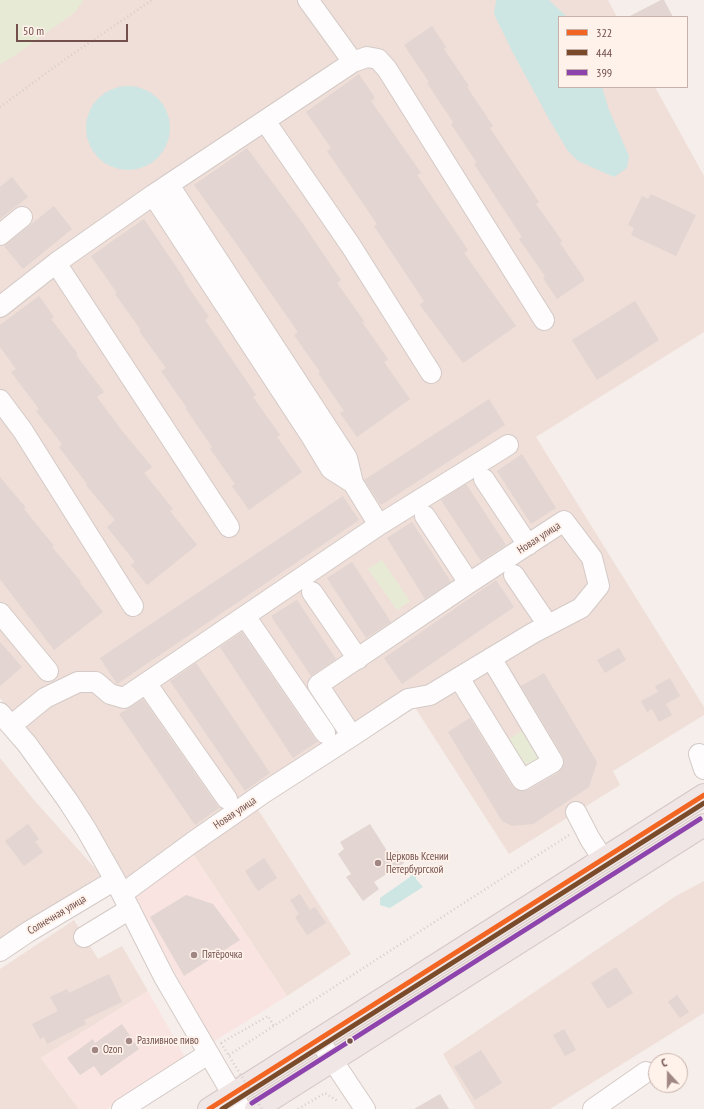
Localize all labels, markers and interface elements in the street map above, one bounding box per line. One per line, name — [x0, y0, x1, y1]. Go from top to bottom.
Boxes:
scale bar — [18, 16, 130, 42]
legend — [558, 16, 688, 88]
text: 50 m — [23, 23, 44, 38]
text: 322 — [596, 25, 612, 40]
text: 444 — [596, 45, 612, 60]
text: 399 — [596, 65, 612, 80]
street label: Новая улица — [515, 519, 563, 557]
street label: Новая улица — [211, 794, 259, 832]
place label: Церковь Ксении Петербургской — [386, 850, 449, 876]
marker: Церковь Ксении Петербургской — [373, 858, 383, 868]
street label: Солнечная улица — [25, 892, 89, 938]
place label: Пятёрочка — [202, 948, 243, 962]
marker: Пятёрочка — [189, 950, 199, 960]
place label: Разливное пиво — [137, 1034, 199, 1048]
marker: Разливное пиво — [124, 1036, 134, 1046]
unlabelled marker — [345, 1036, 355, 1046]
place label: Ozon — [103, 1043, 122, 1057]
marker: Ozon — [90, 1045, 100, 1055]
north arrow — [648, 1053, 688, 1093]
text: С — [659, 1055, 669, 1070]

